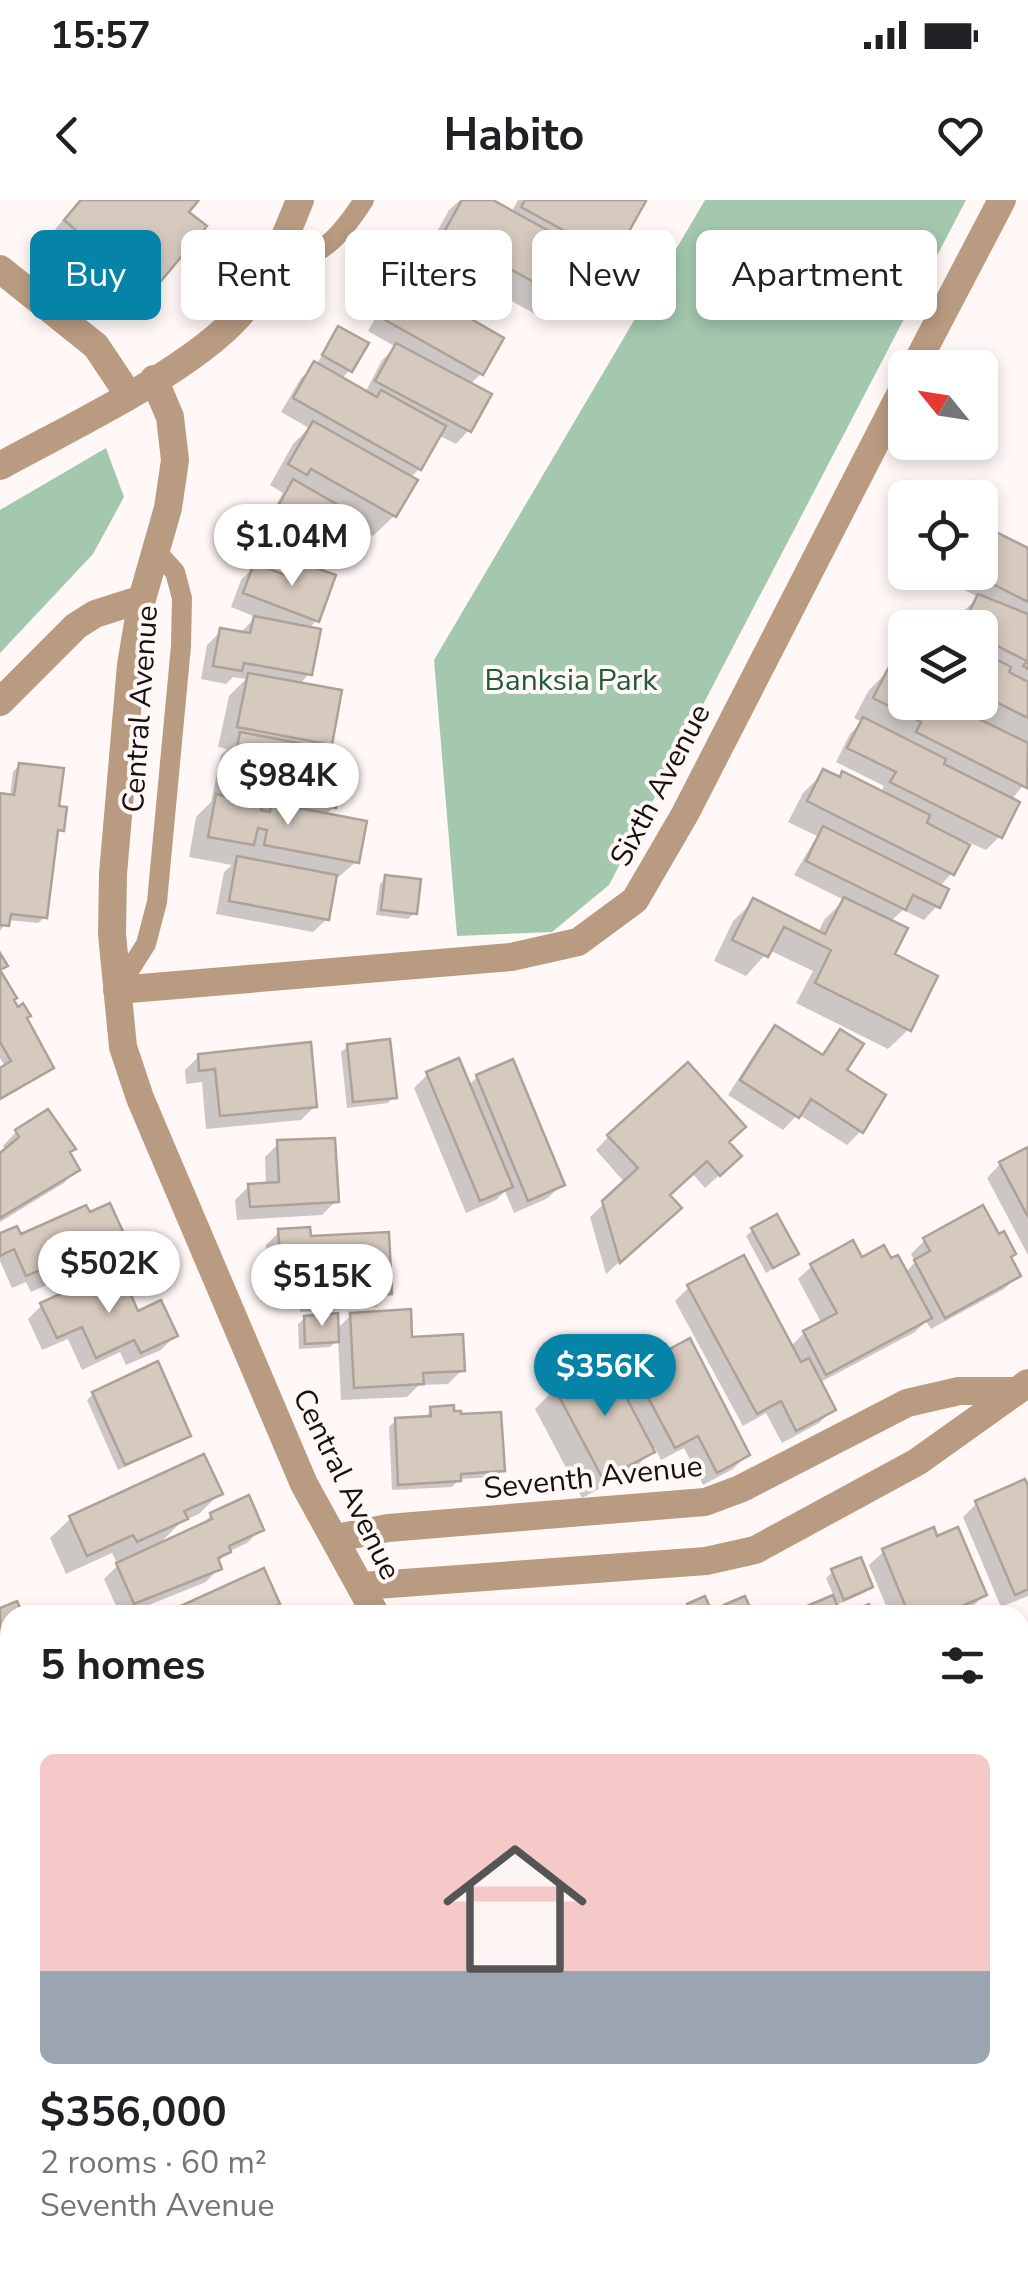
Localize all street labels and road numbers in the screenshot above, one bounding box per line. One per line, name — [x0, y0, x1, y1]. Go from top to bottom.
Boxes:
street label: Central Avenue — [113, 604, 168, 814]
street label: Sixth Avenue — [600, 697, 720, 874]
street label: Central Avenue — [283, 1382, 411, 1587]
street label: Seventh Avenue — [482, 1446, 704, 1509]

